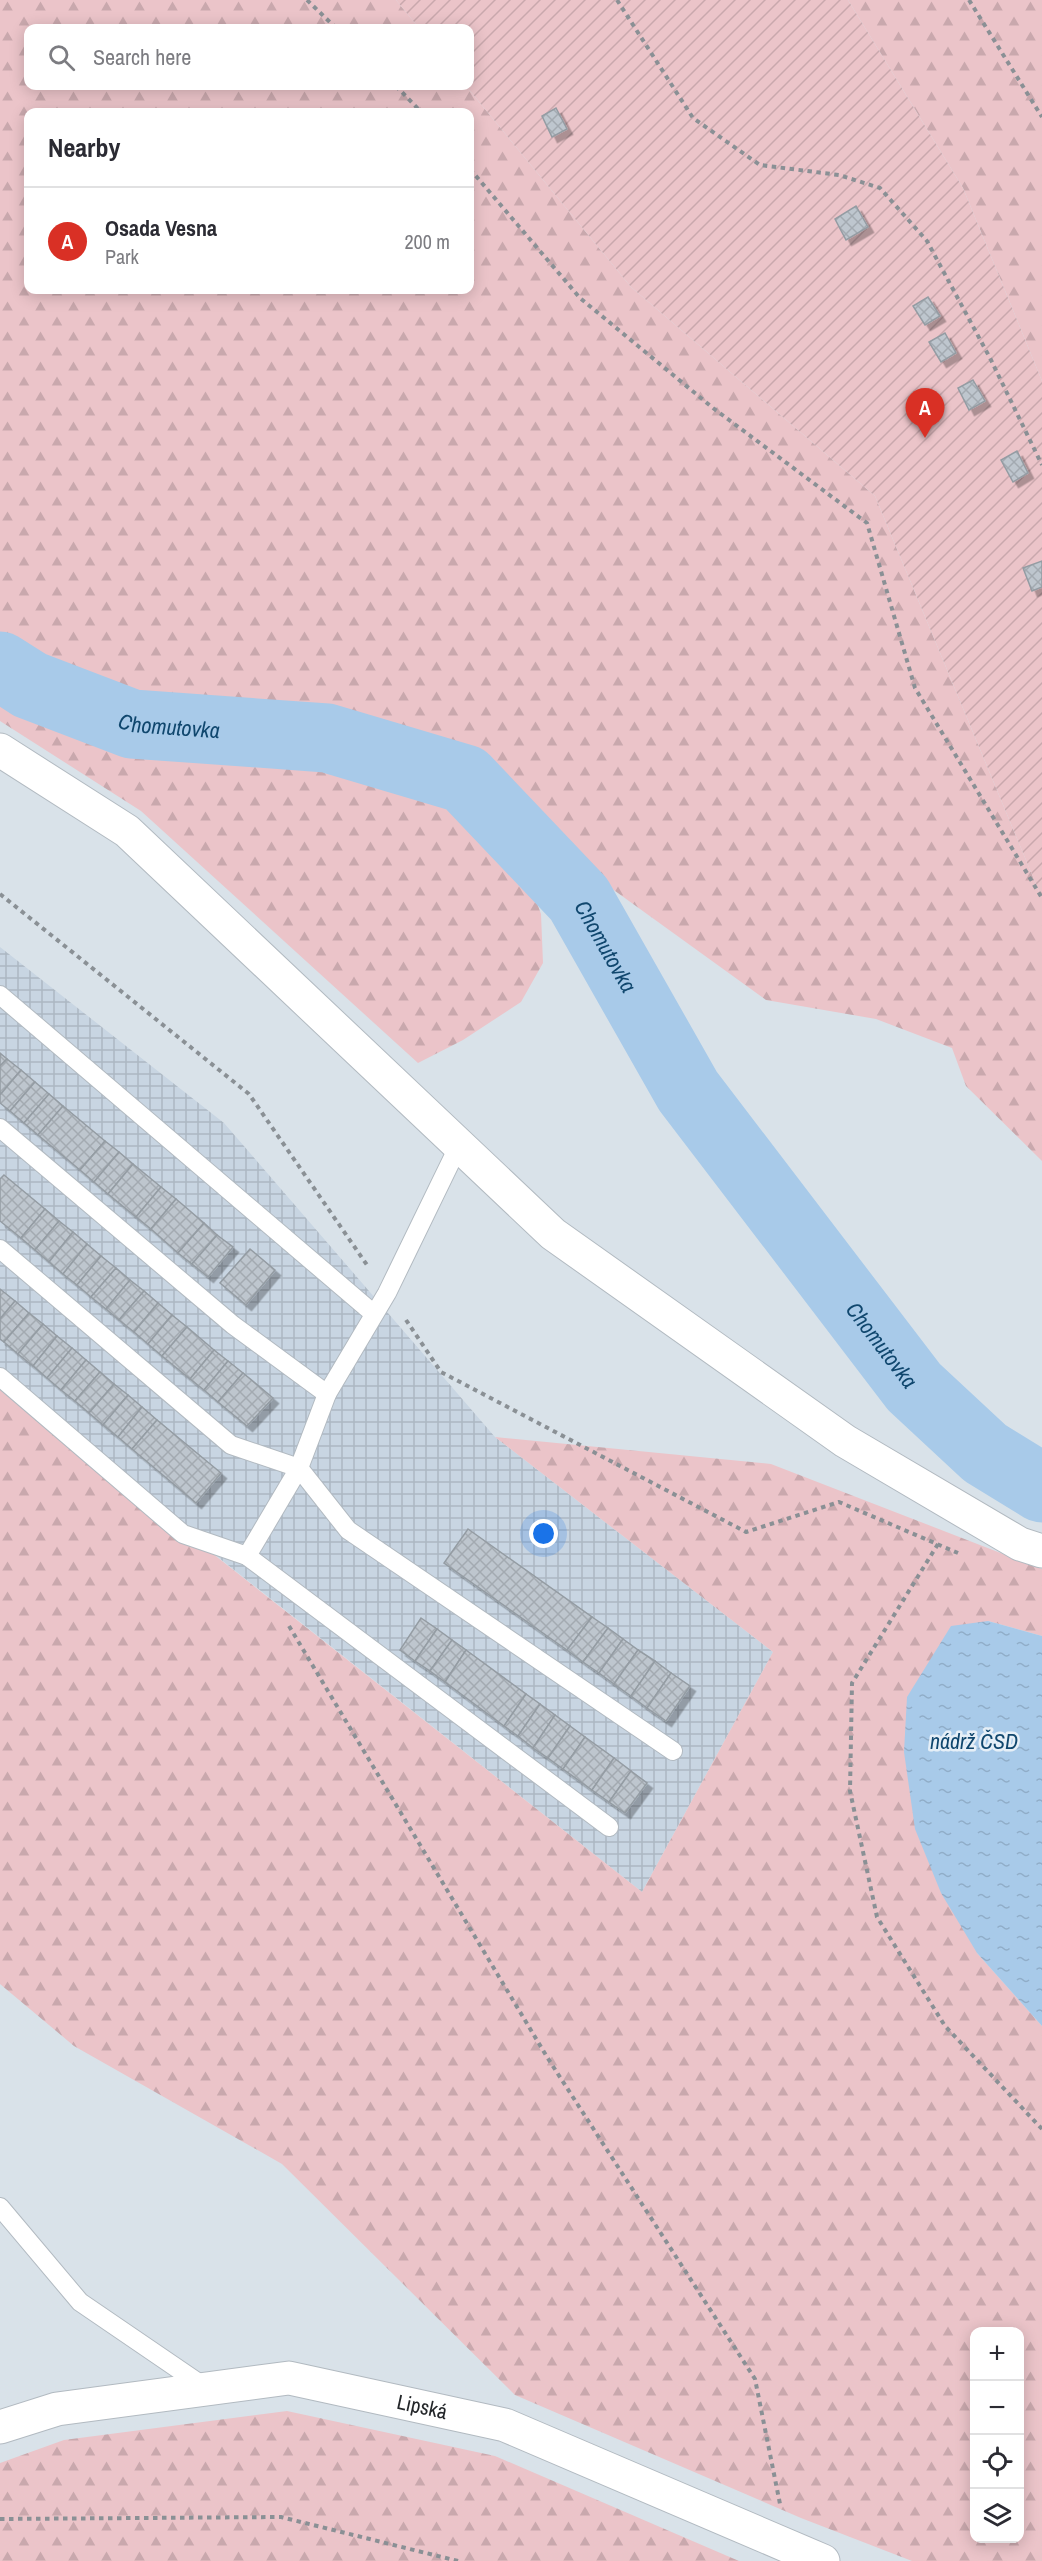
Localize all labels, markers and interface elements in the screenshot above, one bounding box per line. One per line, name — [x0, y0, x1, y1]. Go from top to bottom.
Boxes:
search box — [24, 24, 474, 90]
icon: search — [45, 41, 78, 74]
text: Search here — [93, 42, 191, 72]
text: Nearby — [48, 130, 120, 165]
text: Osada Vesna — [105, 213, 217, 243]
text: A — [62, 228, 73, 255]
text: 200 m — [404, 228, 450, 255]
text: Park — [105, 243, 139, 270]
pin: A — [906, 388, 944, 438]
water label: Chomutovka — [114, 705, 221, 745]
water label: Chomutovka — [568, 895, 644, 998]
water label: Chomutovka — [839, 1296, 925, 1394]
your location — [529, 1519, 558, 1548]
water label: nádrž ČSD — [930, 1726, 1018, 1756]
map controls — [970, 2327, 1024, 2543]
button: + — [970, 2327, 1024, 2381]
button: − — [970, 2381, 1024, 2435]
street label: Lipská — [394, 2387, 450, 2426]
button: locate — [970, 2435, 1024, 2489]
button: layers — [970, 2489, 1024, 2543]

